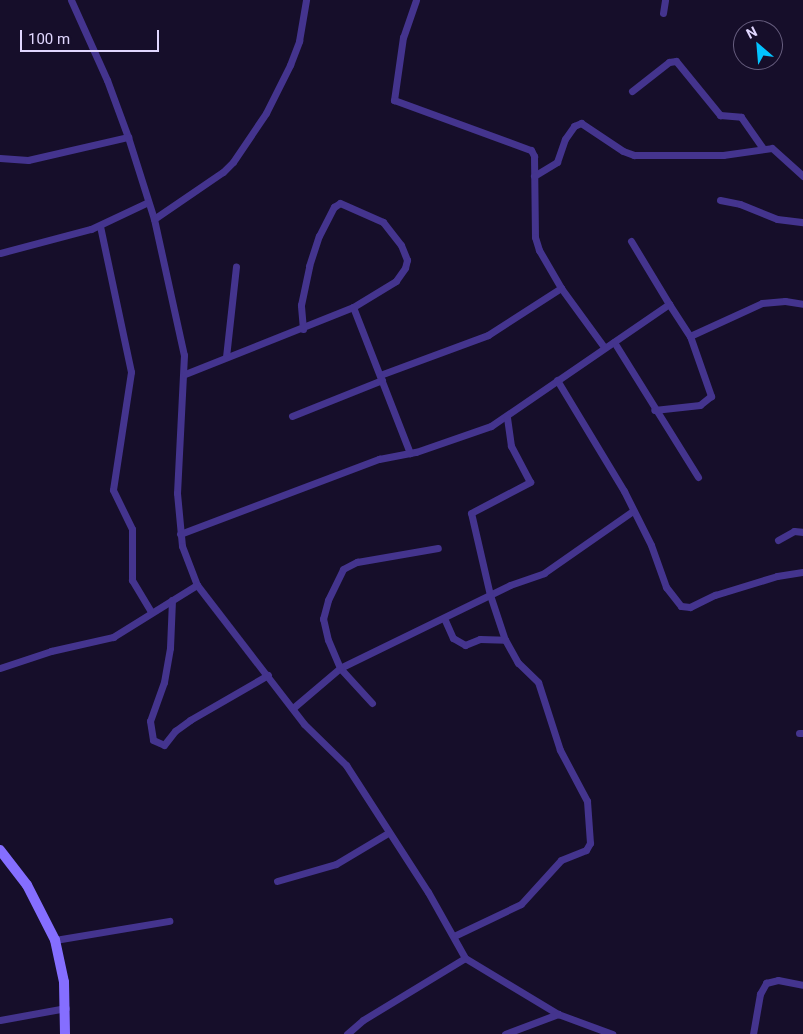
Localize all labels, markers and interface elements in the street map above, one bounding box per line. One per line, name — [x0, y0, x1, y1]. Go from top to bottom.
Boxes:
scale bar — [22, 20, 161, 52]
north arrow — [733, 20, 783, 70]
text: N — [744, 23, 760, 42]
text: 100 m — [28, 30, 70, 48]

